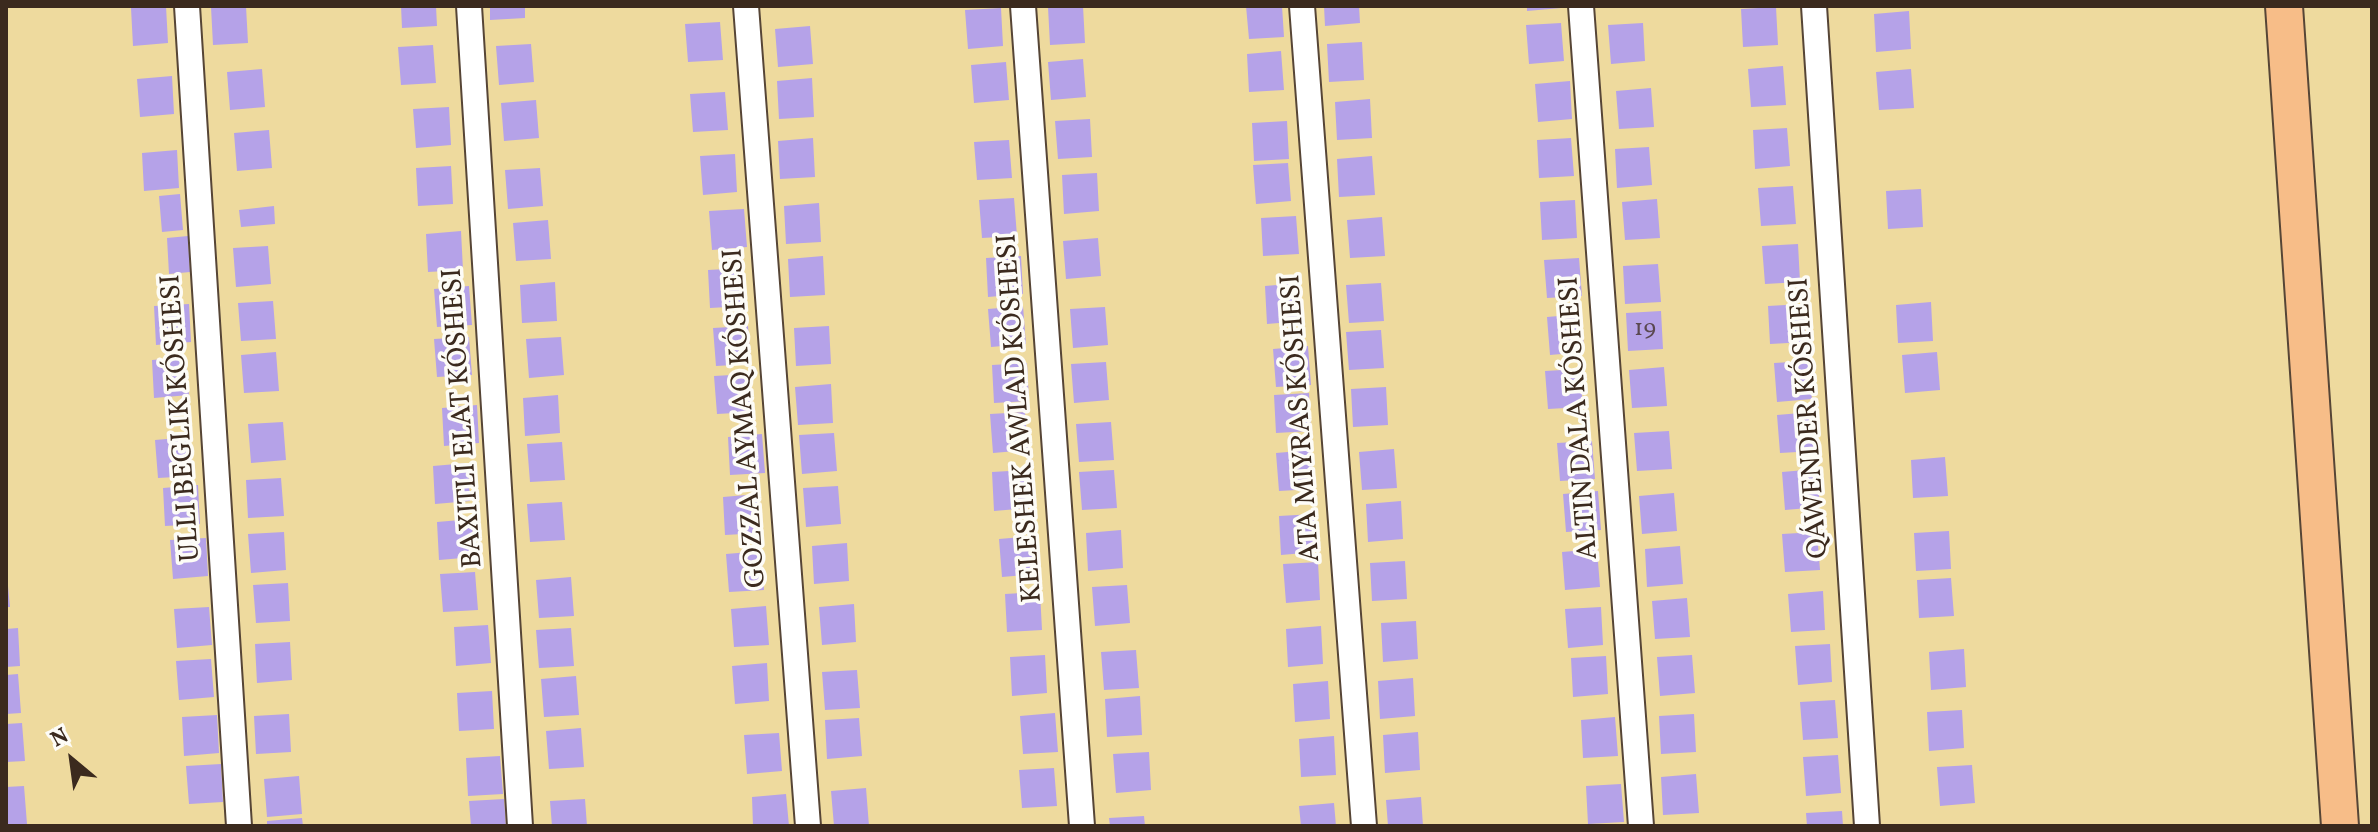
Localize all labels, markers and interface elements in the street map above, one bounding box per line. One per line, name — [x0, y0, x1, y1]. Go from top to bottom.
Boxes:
street label: KELESHEK AWLAD KÓSHESI — [992, 232, 1052, 604]
street label: GOZZAL AYMAQ KÓSHESI — [718, 247, 776, 589]
street label: BAXITLI ELAT KÓSHESI — [438, 267, 492, 569]
street label: ULLI BEGLIK KÓSHESI — [156, 273, 210, 563]
street label: ATA MIYRAS KÓSHESI — [1276, 273, 1330, 563]
street label: ALTIN DALA KÓSHESI — [1554, 275, 1608, 561]
street label: QÁWENDER KÓSHESI — [1784, 276, 1838, 560]
house number: 19 — [1634, 317, 1656, 345]
north arrow — [32, 720, 112, 800]
text: N — [46, 721, 75, 756]

